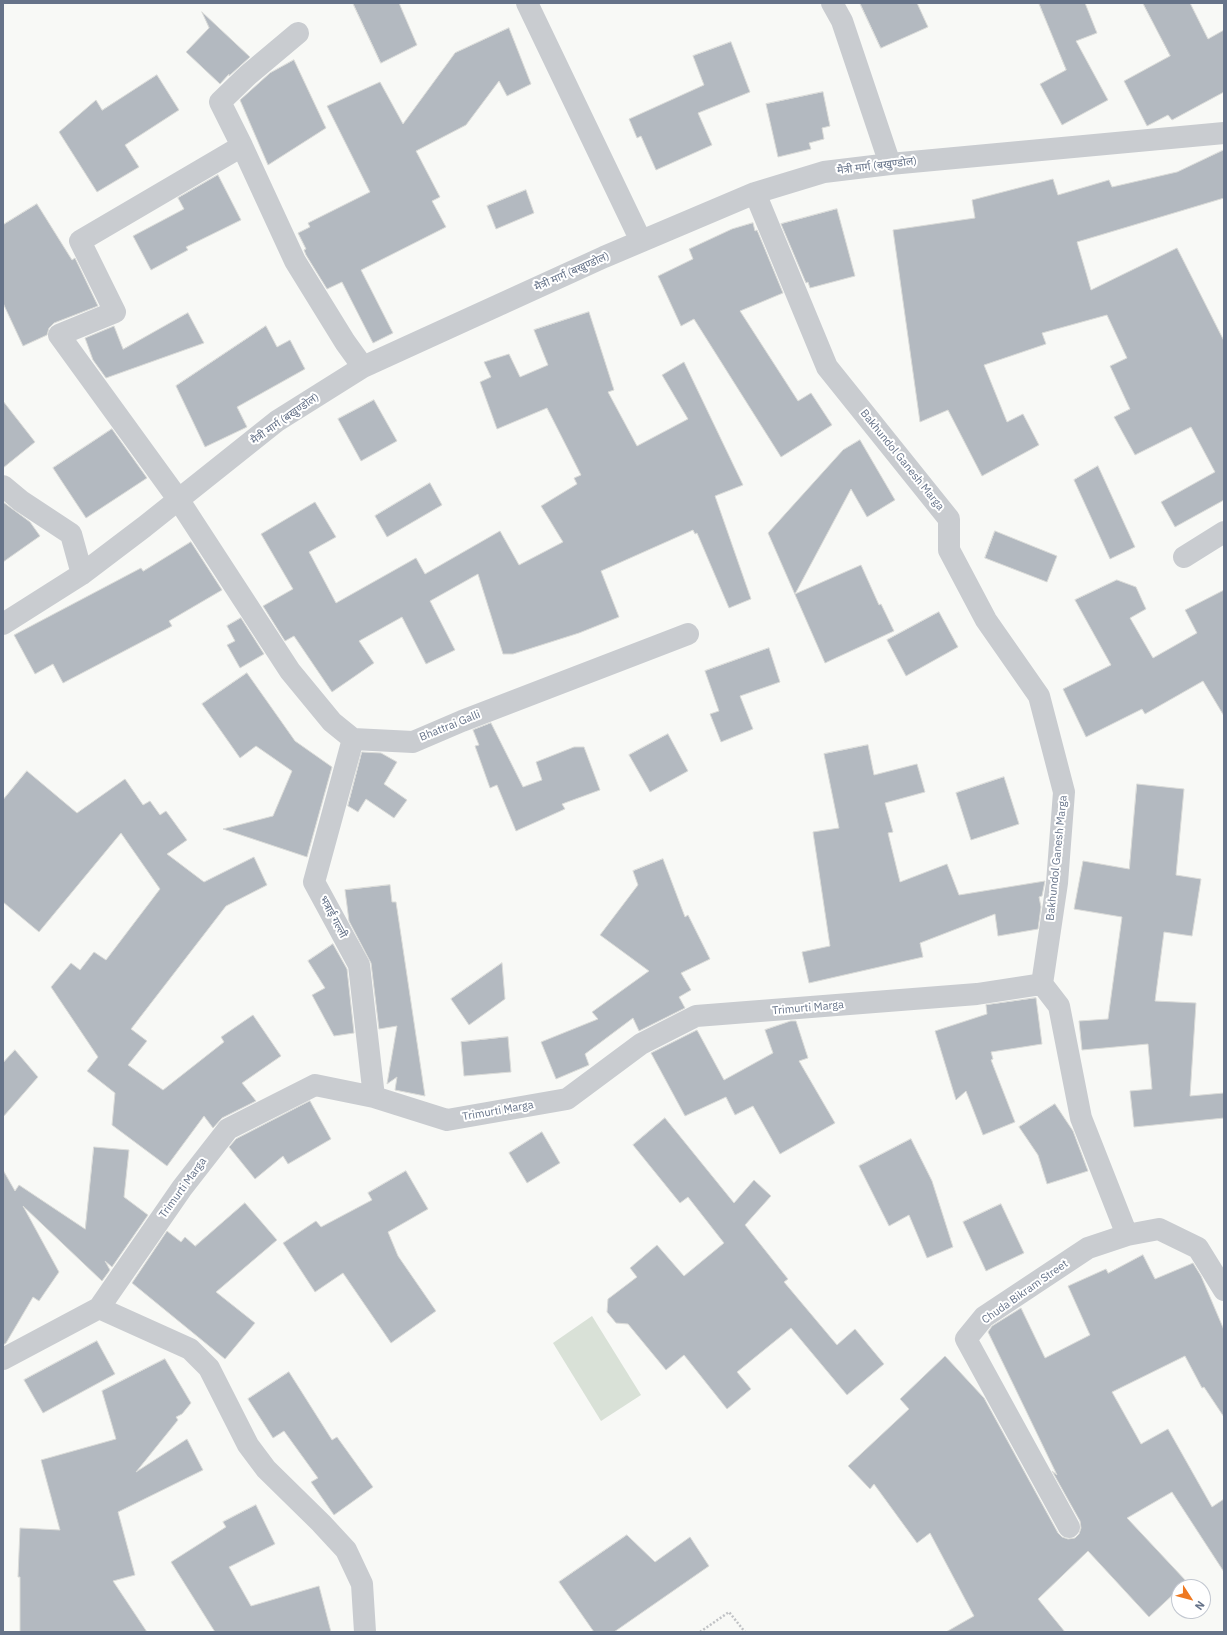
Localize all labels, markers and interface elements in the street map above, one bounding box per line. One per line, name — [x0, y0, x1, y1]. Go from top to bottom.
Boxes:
street label: मैत्री मार्ग (बखुण्डोल) — [836, 155, 918, 177]
street label: मैत्री मार्ग (बखुण्डोल) — [533, 250, 611, 294]
street label: मैत्री मार्ग (बखुण्डोल) — [248, 391, 322, 447]
street label: Bakhundol Ganesh Marga — [857, 407, 947, 513]
street label: Bhattrai Galli — [418, 708, 482, 744]
street label: Bakhundol Ganesh Marga — [1044, 795, 1070, 921]
street label: भत्राई गल्ली — [316, 894, 350, 940]
street label: Trimurti Marga — [772, 998, 844, 1018]
street label: Trimurti Marga — [461, 1098, 535, 1124]
street label: Trimurti Marga — [157, 1155, 209, 1221]
street label: Chuda Bikram Street — [979, 1257, 1071, 1327]
north arrow — [1171, 1579, 1211, 1619]
text: N — [1192, 1598, 1208, 1613]

